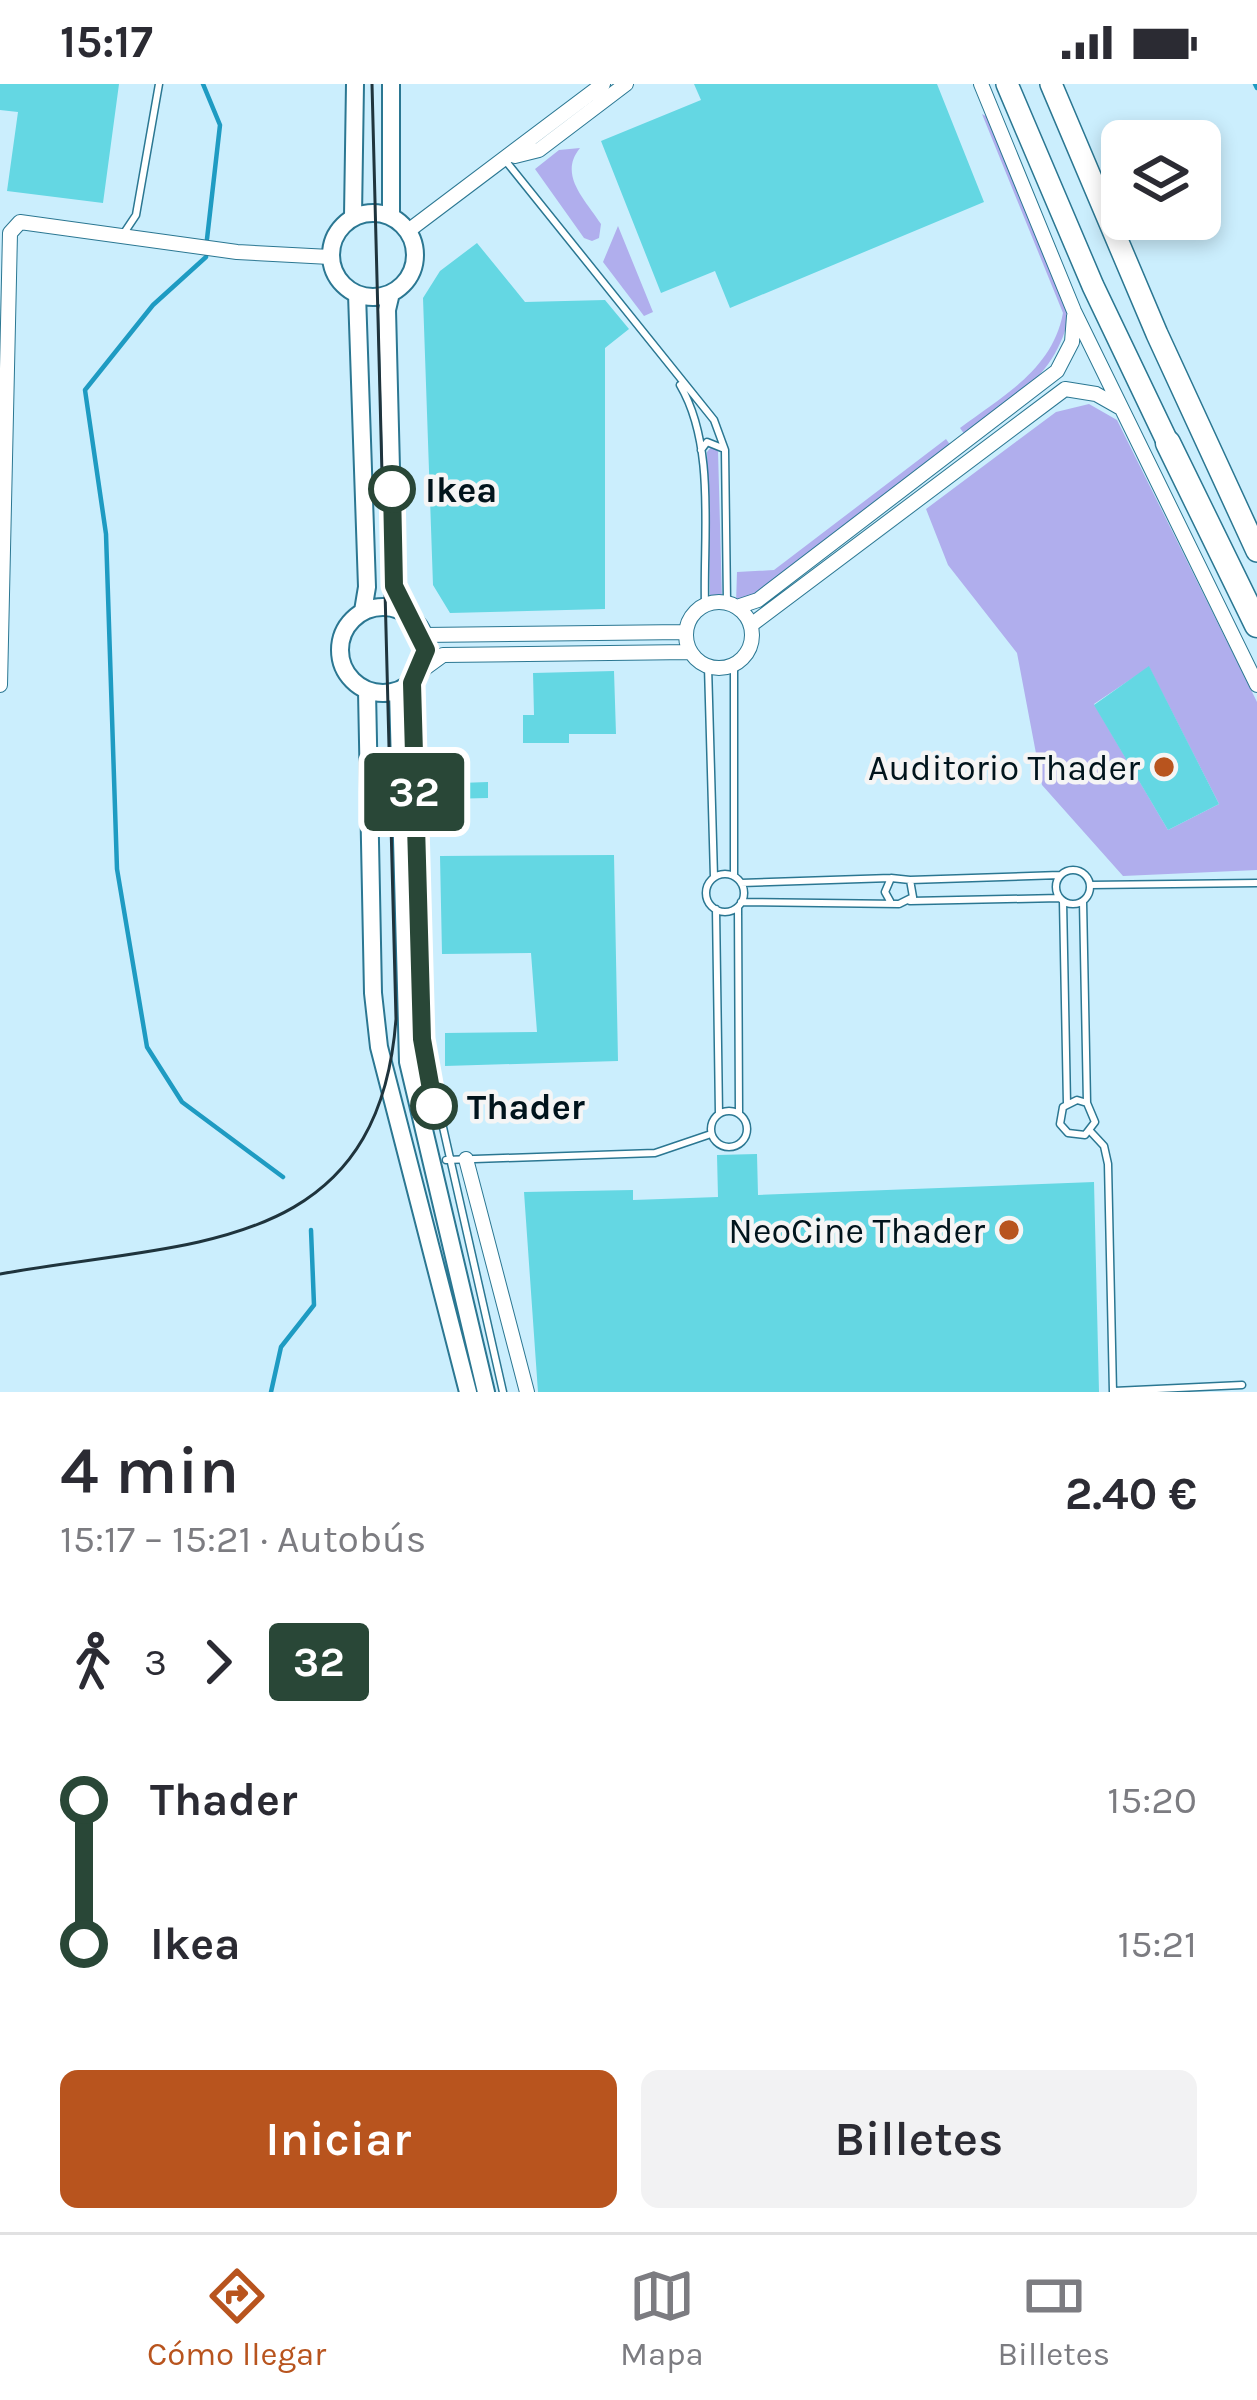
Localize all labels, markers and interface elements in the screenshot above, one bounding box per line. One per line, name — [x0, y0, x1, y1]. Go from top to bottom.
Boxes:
text: 15:17 — [60, 16, 153, 68]
map controls — [1101, 120, 1221, 240]
button: layers — [1101, 120, 1221, 240]
marker: Ikea — [370, 467, 414, 511]
place label: Ikea — [425, 469, 497, 511]
place label: Auditorio Thader — [868, 747, 1141, 789]
line badge: 32 — [360, 753, 468, 831]
marker: Auditorio Thader — [1151, 754, 1177, 780]
text: 32 — [388, 767, 440, 817]
marker: Thader — [412, 1084, 456, 1128]
place label: Thader — [467, 1086, 585, 1128]
place label: NeoCine Thader — [728, 1210, 986, 1252]
marker: NeoCine Thader — [996, 1217, 1022, 1243]
text: 4 min — [60, 1432, 239, 1510]
text: 2.40 € — [1065, 1468, 1197, 1520]
text: 15:17 – 15:21 · Autobús — [60, 1516, 426, 1562]
icon: walk — [60, 1629, 126, 1695]
icon: forward — [185, 1629, 251, 1695]
text: 32 — [293, 1637, 345, 1687]
text: 3 — [144, 1639, 167, 1685]
text: Thader — [150, 1774, 297, 1826]
text: 15:20 — [1107, 1777, 1197, 1823]
text: Ikea — [150, 1918, 241, 1970]
text: 15:21 — [1118, 1921, 1197, 1967]
button: Iniciar — [60, 2070, 617, 2208]
button: Billetes — [641, 2070, 1197, 2208]
tab: Cómo llegar — [147, 2263, 326, 2373]
tab: Mapa — [620, 2263, 704, 2373]
tab: Billetes — [998, 2263, 1110, 2373]

